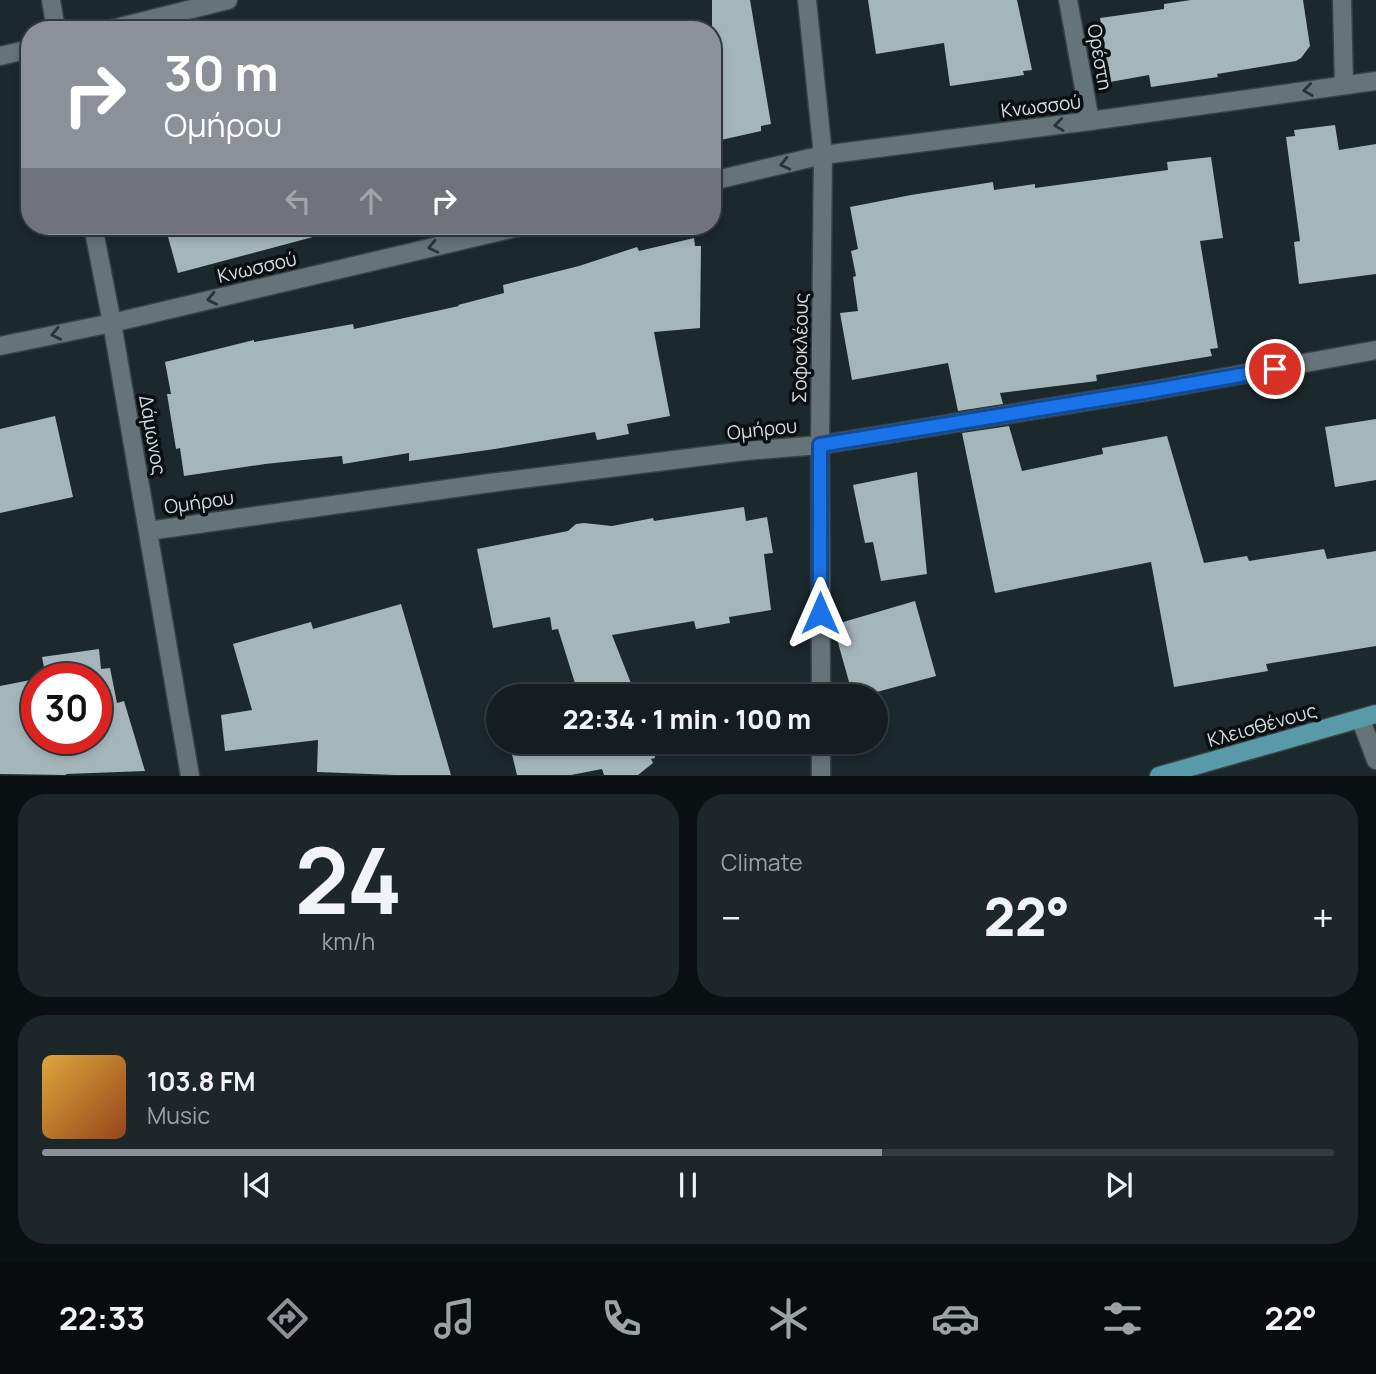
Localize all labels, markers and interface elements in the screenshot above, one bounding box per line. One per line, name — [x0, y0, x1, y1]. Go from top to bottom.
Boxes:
street label: Ορέστη — [1081, 22, 1119, 92]
text: 30 m — [164, 39, 279, 106]
icon: right — [49, 49, 140, 140]
one-way arrow — [1303, 83, 1314, 98]
street label: Κνωσσού — [999, 88, 1083, 124]
text: Ομήρου — [164, 103, 282, 147]
one-way arrow — [1053, 117, 1065, 132]
one-way arrow — [779, 156, 791, 170]
icon: left — [279, 182, 317, 220]
icon: ahead — [352, 182, 390, 220]
icon: right — [425, 182, 463, 220]
one-way arrow — [427, 239, 439, 253]
street label: Κνωσσού — [215, 245, 299, 289]
one-way arrow — [206, 291, 218, 306]
street label: Σοφοκλέους — [786, 293, 814, 403]
one-way arrow — [50, 326, 62, 341]
pin — [1245, 339, 1305, 399]
icon: arrive — [1256, 350, 1294, 388]
street label: Δάμωνος — [133, 393, 173, 477]
street label: Ομήρου — [726, 412, 798, 446]
street label: Ομήρου — [162, 484, 236, 520]
position arrow — [783, 576, 857, 650]
speed limit sign: 30 — [21, 663, 112, 754]
street label: Κλεισθένους — [1204, 697, 1320, 753]
text: 22:34 · 1 min · 100 m — [563, 701, 811, 737]
text: 24 — [295, 817, 402, 941]
text: Climate — [721, 846, 803, 878]
text: 22° — [984, 881, 1070, 952]
text: − — [721, 891, 742, 943]
text: + — [1312, 891, 1334, 943]
text: km/h — [322, 925, 375, 957]
text: 103.8 FM — [147, 1063, 255, 1099]
text: Music — [147, 1099, 210, 1131]
icon: previous — [238, 1166, 276, 1204]
icon: pause — [669, 1166, 707, 1204]
icon: next — [1100, 1166, 1138, 1204]
icon: directions — [263, 1294, 312, 1343]
icon: music — [430, 1294, 479, 1343]
icon: phone — [597, 1294, 646, 1343]
icon: climate — [764, 1294, 813, 1343]
icon: car — [931, 1294, 980, 1343]
icon: filters — [1098, 1294, 1147, 1343]
text: 22:33 — [59, 1296, 145, 1340]
text: 22° — [1264, 1296, 1317, 1340]

